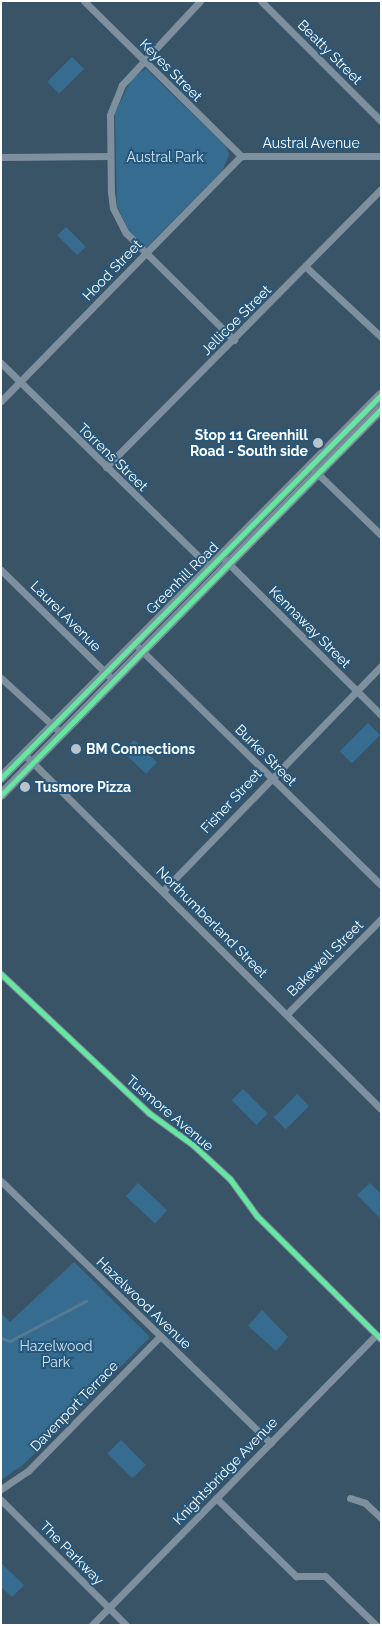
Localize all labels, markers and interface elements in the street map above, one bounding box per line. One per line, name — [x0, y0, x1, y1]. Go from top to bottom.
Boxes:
street label: Beatty Street — [294, 16, 366, 88]
street label: Keyes Street — [136, 35, 206, 105]
street label: Austral Avenue — [262, 135, 360, 151]
park label: Austral Park — [126, 149, 204, 165]
street label: Hood Street — [79, 236, 145, 304]
street label: Jellicoe Street — [198, 282, 274, 358]
street label: Torrens Street — [75, 420, 151, 494]
place label: Stop 11 Greenhill Road - South side — [190, 427, 308, 460]
marker: Stop 11 Greenhill Road - South side — [312, 437, 324, 449]
street label: Greenhill Road — [142, 538, 222, 618]
street label: Laurel Avenue — [27, 577, 105, 655]
street label: Kennaway Street — [265, 582, 355, 672]
street label: Burke Street — [232, 721, 300, 789]
place label: BM Connections — [86, 741, 195, 757]
marker: BM Connections — [70, 743, 82, 755]
street label: Fisher Street — [197, 765, 265, 837]
place label: Tusmore Pizza — [35, 779, 131, 795]
marker: Tusmore Pizza — [19, 781, 31, 793]
street label: Northumberland Street — [153, 863, 271, 981]
street label: Bakewell Street — [283, 916, 367, 1000]
street label: Tusmore Avenue — [123, 1071, 217, 1155]
street label: Hazelwood Avenue — [93, 1253, 195, 1353]
park label: Hazelwood Park — [20, 1338, 92, 1370]
street label: Davenport Terrace — [26, 1357, 122, 1455]
street label: Knightsbridge Avenue — [169, 1414, 281, 1528]
street label: The Parkway — [37, 1518, 107, 1588]

